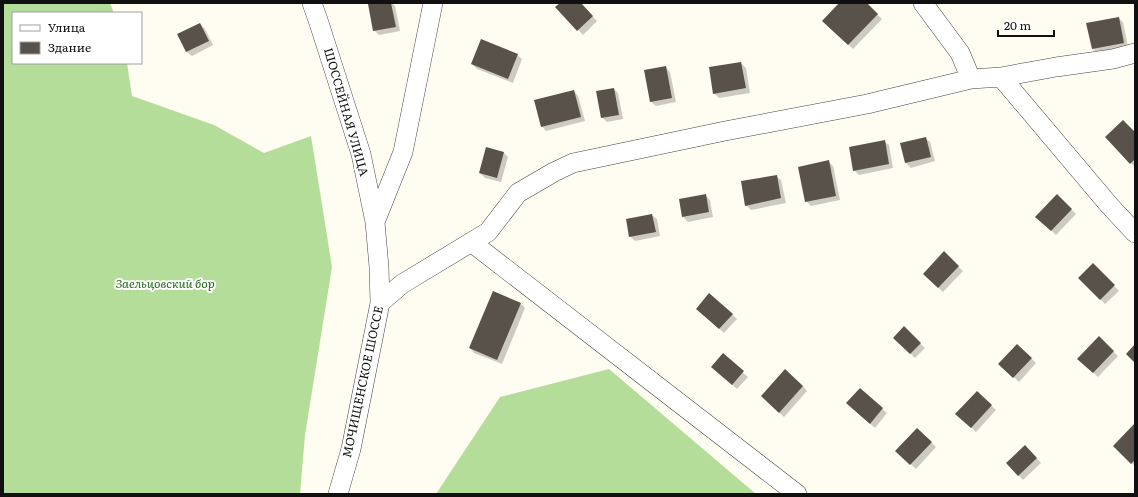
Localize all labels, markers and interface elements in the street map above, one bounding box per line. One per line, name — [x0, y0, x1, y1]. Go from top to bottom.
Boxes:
legend — [12, 12, 142, 64]
scale bar — [998, 12, 1054, 38]
text: 20 m — [1004, 16, 1031, 34]
text: Улица — [48, 18, 86, 36]
text: Здание — [48, 38, 91, 56]
street label: ШОССЕЙНАЯ УЛИЦА — [320, 45, 374, 178]
park label: Заельцовский бор — [115, 274, 215, 292]
street label: МОЧИЩЕНСКОЕ ШОССЕ — [337, 304, 387, 459]

